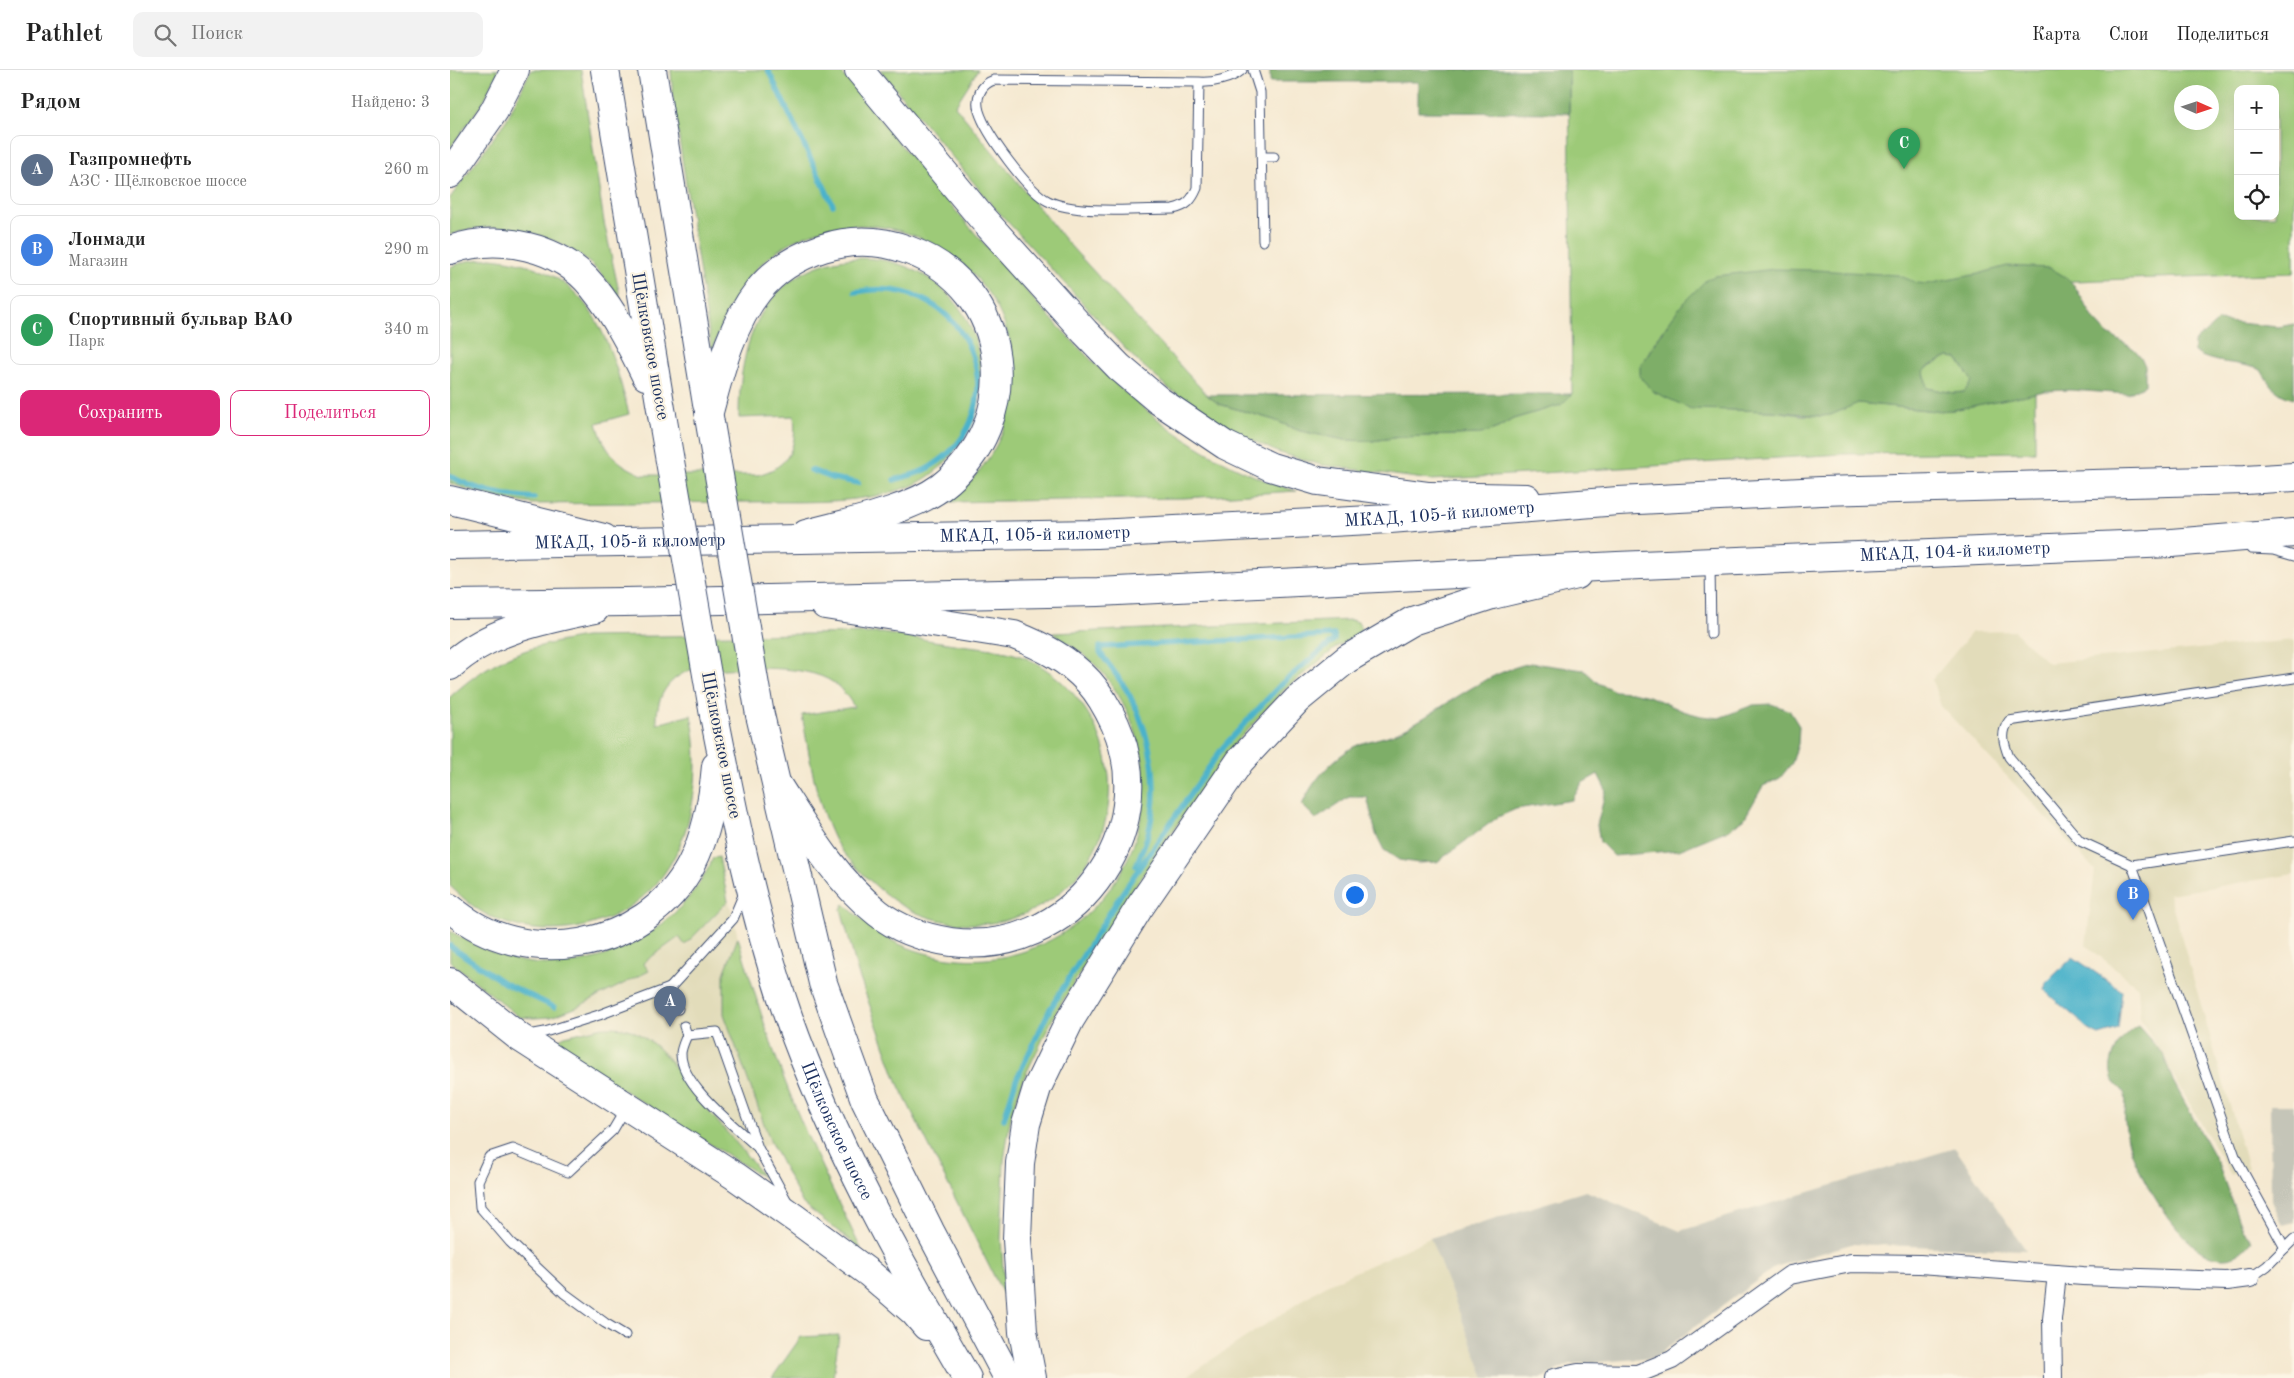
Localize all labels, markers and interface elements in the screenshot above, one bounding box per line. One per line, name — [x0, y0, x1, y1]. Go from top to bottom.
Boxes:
search box — [133, 12, 483, 57]
icon: search — [151, 21, 179, 49]
text: Pathlet — [25, 23, 103, 47]
text: Поиск — [191, 25, 243, 44]
text: Карта — [2032, 26, 2081, 44]
text: Слои — [2109, 26, 2148, 44]
text: Поделиться — [2176, 26, 2269, 44]
north arrow — [2174, 85, 2219, 130]
map controls — [2234, 85, 2279, 220]
button: + — [2234, 85, 2279, 130]
text: Рядом — [20, 92, 81, 113]
text: Найдено: 3 — [351, 95, 430, 111]
pin: C — [1888, 128, 1920, 169]
button: − — [2234, 130, 2279, 175]
text: Газпромнефть — [68, 151, 192, 170]
text: A — [31, 162, 43, 178]
text: 260 m — [384, 162, 429, 178]
text: АЗС · Щёлковское шоссе — [68, 174, 247, 190]
button: locate — [2234, 175, 2279, 220]
text: Лонмади — [68, 231, 146, 250]
text: B — [31, 242, 43, 258]
text: 290 m — [384, 242, 429, 258]
text: Магазин — [68, 254, 128, 270]
street label: Щёлковское шоссе — [628, 271, 672, 421]
text: Спортивный бульвар ВАО — [68, 311, 293, 330]
text: C — [32, 322, 42, 338]
text: 340 m — [384, 322, 429, 338]
text: Парк — [68, 334, 105, 350]
button: Сохранить — [20, 390, 220, 436]
button: Поделиться — [230, 390, 430, 436]
street label: МКАД, 105-й километр — [1344, 499, 1535, 530]
street label: МКАД, 105-й километр — [939, 523, 1131, 546]
street label: МКАД, 105-й километр — [534, 531, 726, 553]
street label: МКАД, 104-й километр — [1859, 539, 2051, 565]
street label: Щёлковское шоссе — [698, 670, 744, 820]
pin: B — [2117, 879, 2149, 920]
your location — [1342, 882, 1368, 908]
pin: A — [654, 986, 686, 1027]
street label: Щёлковское шоссе — [797, 1059, 876, 1203]

